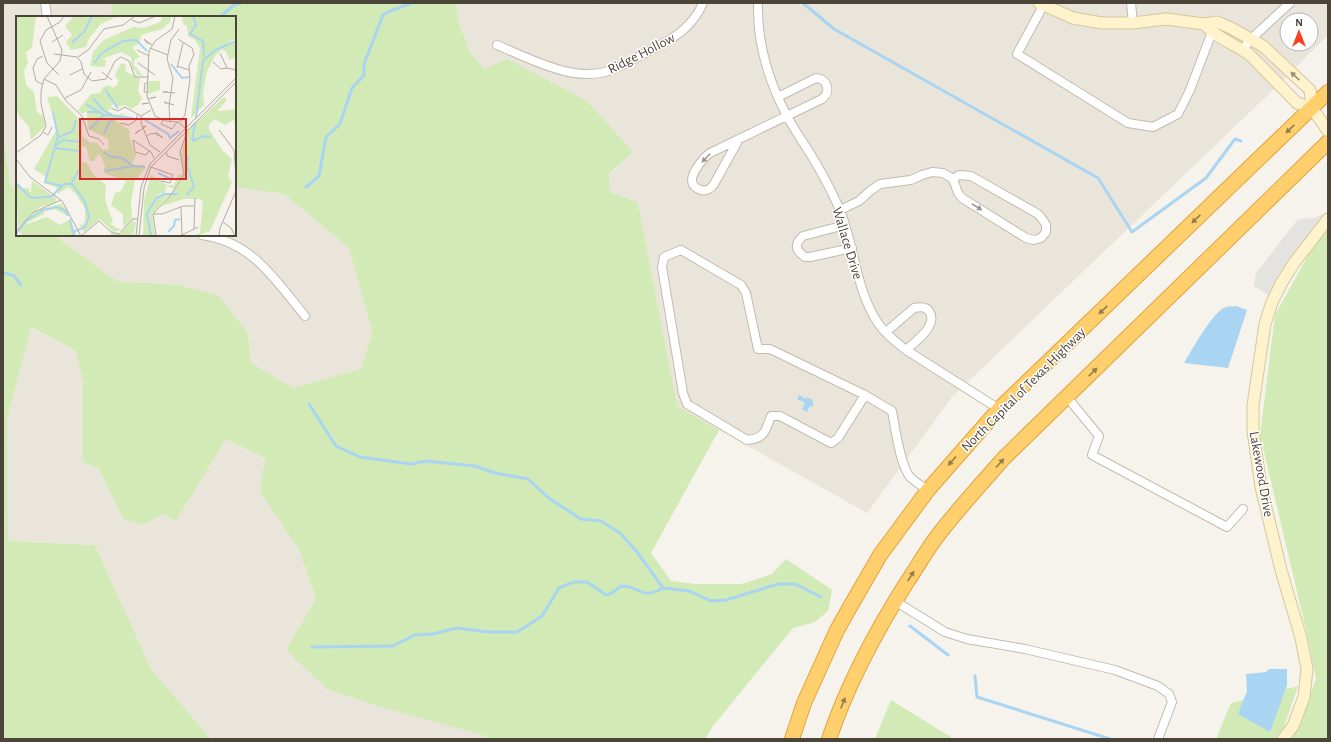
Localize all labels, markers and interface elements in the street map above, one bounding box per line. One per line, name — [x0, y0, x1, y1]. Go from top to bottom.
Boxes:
north arrow — [1279, 12, 1319, 52]
inset map — [16, 16, 236, 236]
text: N — [1295, 17, 1303, 28]
street label: Ridge Hollow — [606, 31, 678, 77]
one-way arrow — [1289, 71, 1300, 80]
one-way arrow — [1285, 124, 1295, 134]
one-way arrow — [701, 153, 710, 163]
one-way arrow — [972, 203, 982, 211]
street label: Wallace Drive — [829, 205, 865, 281]
one-way arrow — [1191, 215, 1201, 224]
one-way arrow — [1098, 305, 1108, 314]
street label: North Capital of Texas Highway — [959, 325, 1088, 454]
one-way arrow — [1088, 367, 1098, 377]
street label: Lakewood Drive — [1247, 430, 1275, 518]
one-way arrow — [948, 457, 957, 466]
one-way arrow — [995, 457, 1004, 468]
one-way arrow — [907, 571, 915, 581]
one-way arrow — [840, 697, 846, 708]

